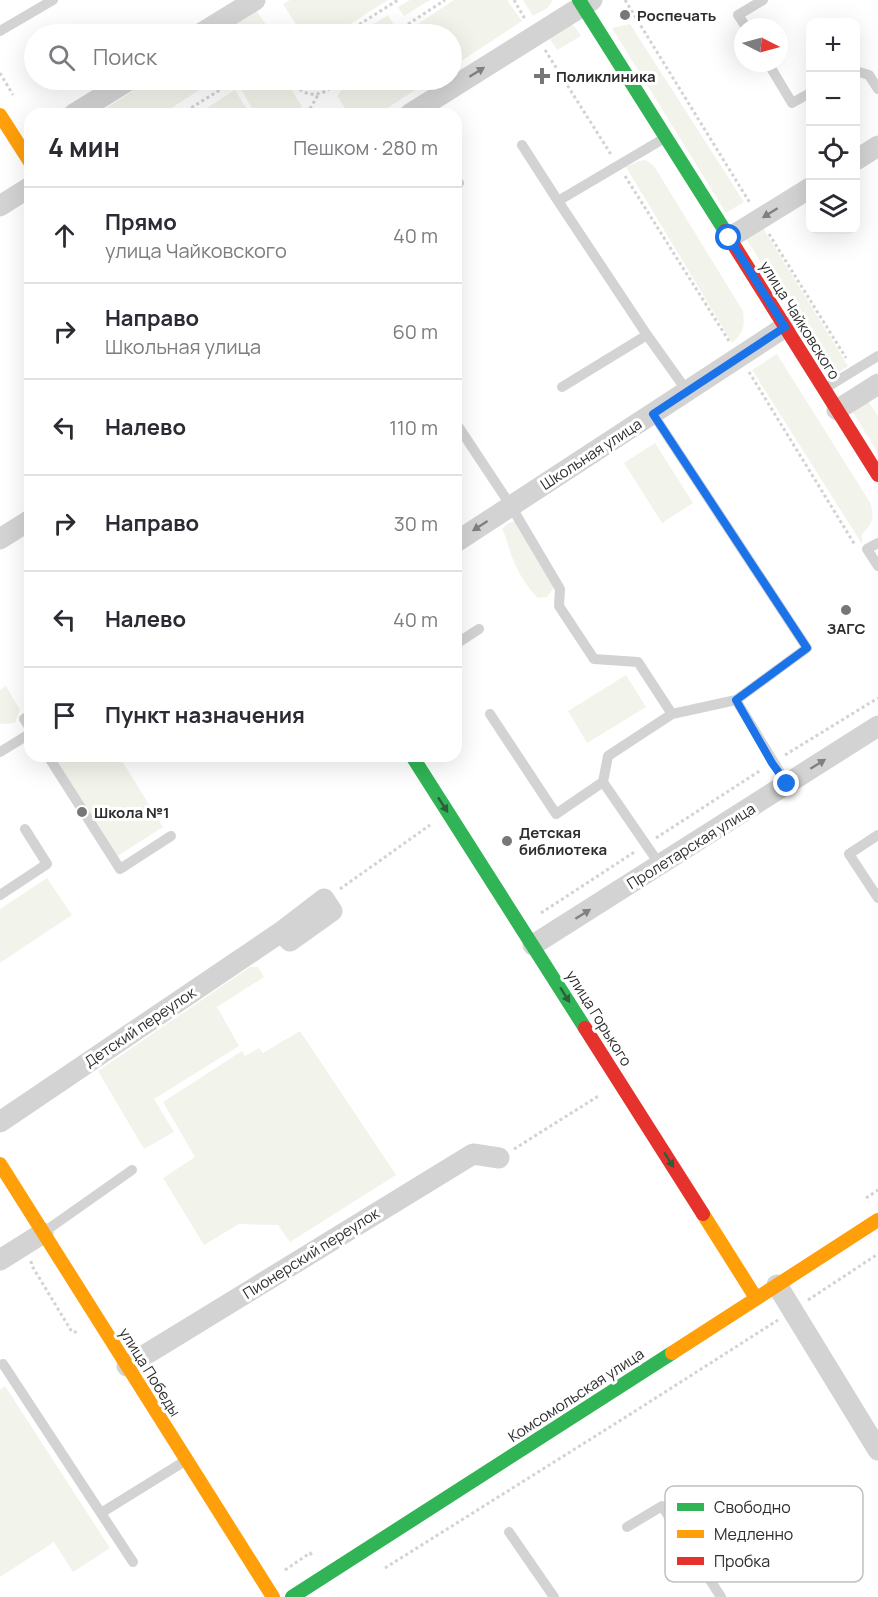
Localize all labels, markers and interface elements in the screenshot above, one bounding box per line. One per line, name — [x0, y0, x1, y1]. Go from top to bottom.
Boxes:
place label: Роспечать — [637, 5, 716, 26]
marker: Роспечать — [618, 8, 632, 22]
north arrow — [734, 18, 788, 72]
map controls — [806, 18, 860, 234]
button: + — [806, 18, 860, 72]
search box — [24, 24, 462, 90]
icon: search — [45, 41, 78, 74]
text: Поиск — [93, 42, 157, 72]
place label: Поликлиника — [556, 66, 656, 87]
one-way arrow — [469, 67, 486, 78]
marker: Поликлиника — [533, 67, 551, 85]
button: − — [806, 72, 860, 126]
button: locate — [806, 126, 860, 180]
text: 4 мин — [48, 129, 120, 165]
text: Пешком · 280 m — [293, 134, 438, 161]
button: layers — [806, 180, 860, 234]
text: Прямо — [105, 207, 177, 237]
one-way arrow — [762, 208, 778, 219]
icon: ahead — [48, 219, 81, 252]
text: 40 m — [393, 222, 438, 249]
route start — [715, 224, 741, 250]
text: улица Чайковского — [105, 237, 287, 264]
street label: улица Чайковского — [755, 257, 845, 383]
text: Направо — [105, 303, 199, 333]
icon: right — [48, 315, 81, 348]
text: 60 m — [392, 318, 438, 345]
text: Школьная улица — [105, 333, 261, 360]
icon: left — [48, 411, 81, 444]
text: Налево — [105, 412, 186, 442]
street label: Школьная улица — [536, 413, 646, 495]
text: 110 m — [389, 414, 438, 441]
icon: right — [48, 507, 81, 540]
text: Направо — [105, 508, 199, 538]
text: 30 m — [394, 510, 438, 537]
one-way arrow — [472, 521, 488, 532]
icon: left — [48, 603, 81, 636]
marker: ЗАГС — [839, 603, 853, 617]
text: Налево — [105, 604, 186, 634]
text: 40 m — [393, 606, 438, 633]
place label: ЗАГС — [826, 618, 866, 639]
icon: arrive — [48, 699, 81, 732]
text: Пункт назначения — [105, 700, 305, 730]
one-way arrow — [810, 759, 826, 770]
route end — [773, 770, 799, 796]
one-way arrow — [438, 797, 449, 813]
street label: Пролетарская улица — [623, 798, 759, 894]
place label: Школа №1 — [94, 802, 170, 823]
marker: Школа №1 — [75, 805, 89, 819]
place label: Детская библиотека — [519, 822, 607, 860]
marker: Детская библиотека — [500, 834, 514, 848]
one-way arrow — [575, 909, 591, 920]
street label: улица Горького — [561, 966, 637, 1070]
street label: Детский переулок — [80, 982, 200, 1072]
one-way arrow — [559, 987, 570, 1003]
one-way arrow — [663, 1152, 674, 1168]
street label: Пионерский переулок — [239, 1202, 384, 1304]
street label: улица Победы — [114, 1324, 186, 1420]
street label: Комсомольская улица — [504, 1343, 648, 1447]
legend — [665, 1486, 863, 1582]
text: Свободно — [714, 1496, 791, 1518]
text: Медленно — [714, 1523, 793, 1545]
text: Пробка — [714, 1550, 770, 1572]

